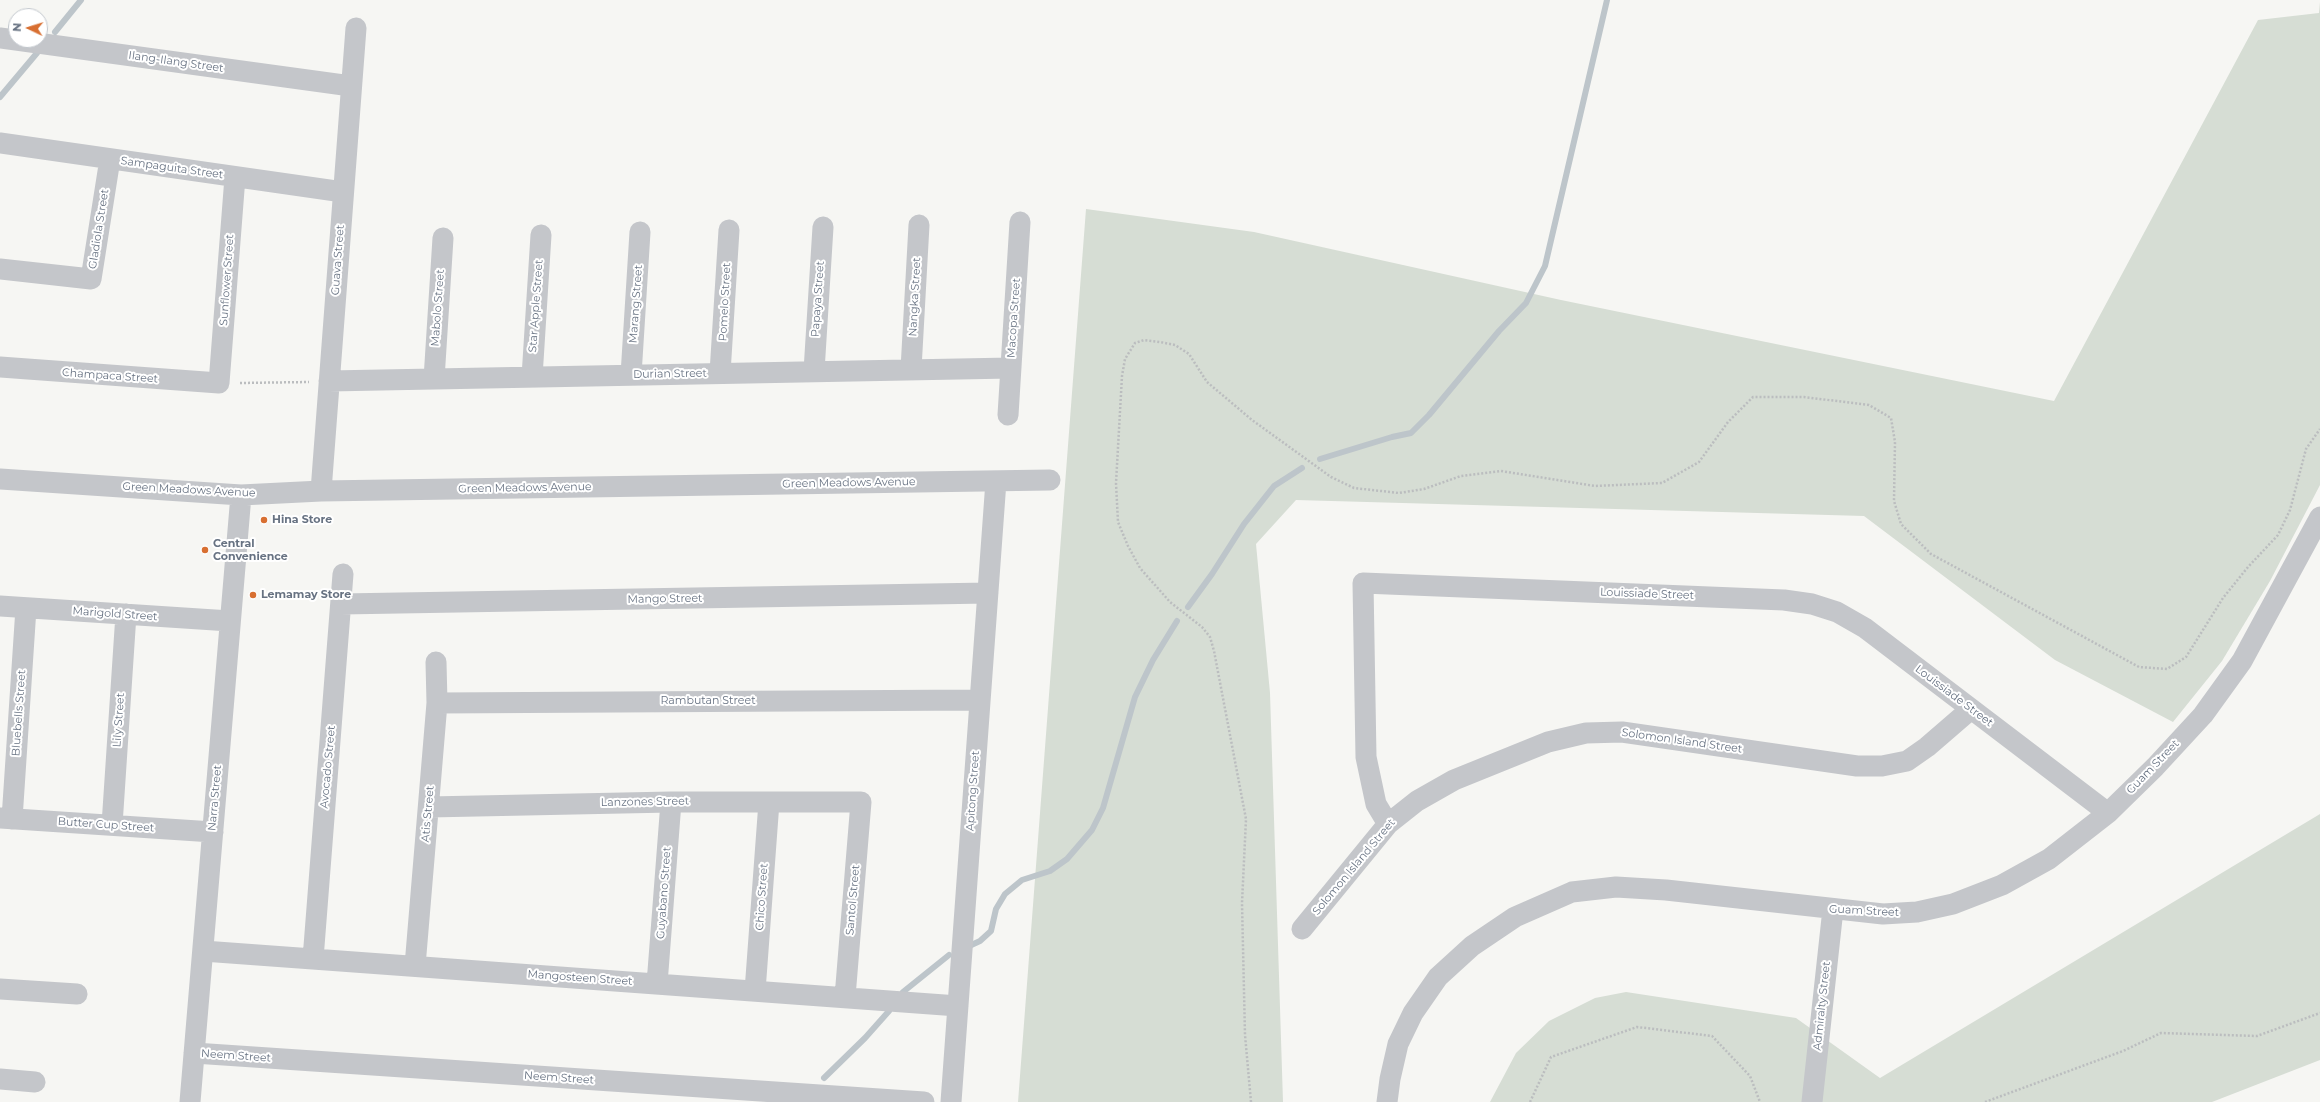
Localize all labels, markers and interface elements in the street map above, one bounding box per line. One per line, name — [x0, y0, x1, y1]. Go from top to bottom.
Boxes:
north arrow — [8, 8, 48, 48]
text: N — [10, 22, 24, 32]
street label: Ilang-Ilang Street — [128, 49, 224, 75]
street label: Sampaguita Street — [120, 154, 224, 182]
street label: Gladiola Street — [86, 188, 112, 270]
street label: Guava Street — [329, 224, 347, 296]
street label: Sunflower Street — [217, 234, 237, 326]
street label: Nangka Street — [906, 257, 924, 337]
street label: Star Apple Street — [526, 259, 546, 353]
street label: Papaya Street — [809, 260, 827, 338]
street label: Pomelo Street — [716, 262, 734, 342]
street label: Marang Street — [627, 264, 645, 344]
street label: Mabolo Street — [429, 269, 447, 347]
street label: Macopa Street — [1005, 278, 1023, 358]
street label: Champaca Street — [62, 366, 158, 386]
street label: Durian Street — [633, 367, 707, 381]
street label: Green Meadows Avenue — [782, 475, 916, 491]
street label: Green Meadows Avenue — [122, 480, 256, 500]
street label: Green Meadows Avenue — [458, 480, 592, 496]
place label: Hina Store — [272, 513, 332, 527]
marker: Hina Store — [259, 515, 269, 525]
place label: Central Convenience — [213, 537, 288, 563]
marker: Central Convenience — [200, 545, 210, 555]
street label: Louissiade Street — [1600, 586, 1694, 602]
place label: Lemamay Store — [261, 588, 351, 602]
marker: Lemamay Store — [248, 590, 258, 600]
street label: Mango Street — [627, 592, 703, 606]
street label: Marigold Street — [72, 604, 158, 624]
street label: Louissiade Street — [1912, 662, 1996, 730]
street label: Bluebells Street — [9, 669, 29, 757]
street label: Lily Street — [111, 692, 127, 748]
street label: Rambutan Street — [660, 694, 756, 708]
street label: Avocado Street — [318, 725, 338, 809]
street label: Solomon Island Street — [1621, 726, 1743, 756]
street label: Guam Street — [2124, 737, 2182, 797]
street label: Apitong Street — [964, 750, 982, 832]
street label: Narra Street — [206, 764, 224, 832]
street label: Atis Street — [419, 785, 437, 843]
street label: Lanzones Street — [601, 795, 689, 809]
street label: Butter Cup Street — [57, 815, 155, 835]
street label: Solomon Island Street — [1310, 816, 1398, 918]
street label: Guyabano Street — [654, 846, 674, 940]
street label: Chico Street — [753, 863, 771, 931]
street label: Santol Street — [843, 864, 863, 936]
street label: Guam Street — [1829, 903, 1899, 919]
street label: Admiralty Street — [1811, 961, 1833, 1051]
street label: Mangosteen Street — [527, 968, 633, 988]
street label: Neem Street — [201, 1047, 271, 1065]
street label: Neem Street — [524, 1069, 594, 1087]

